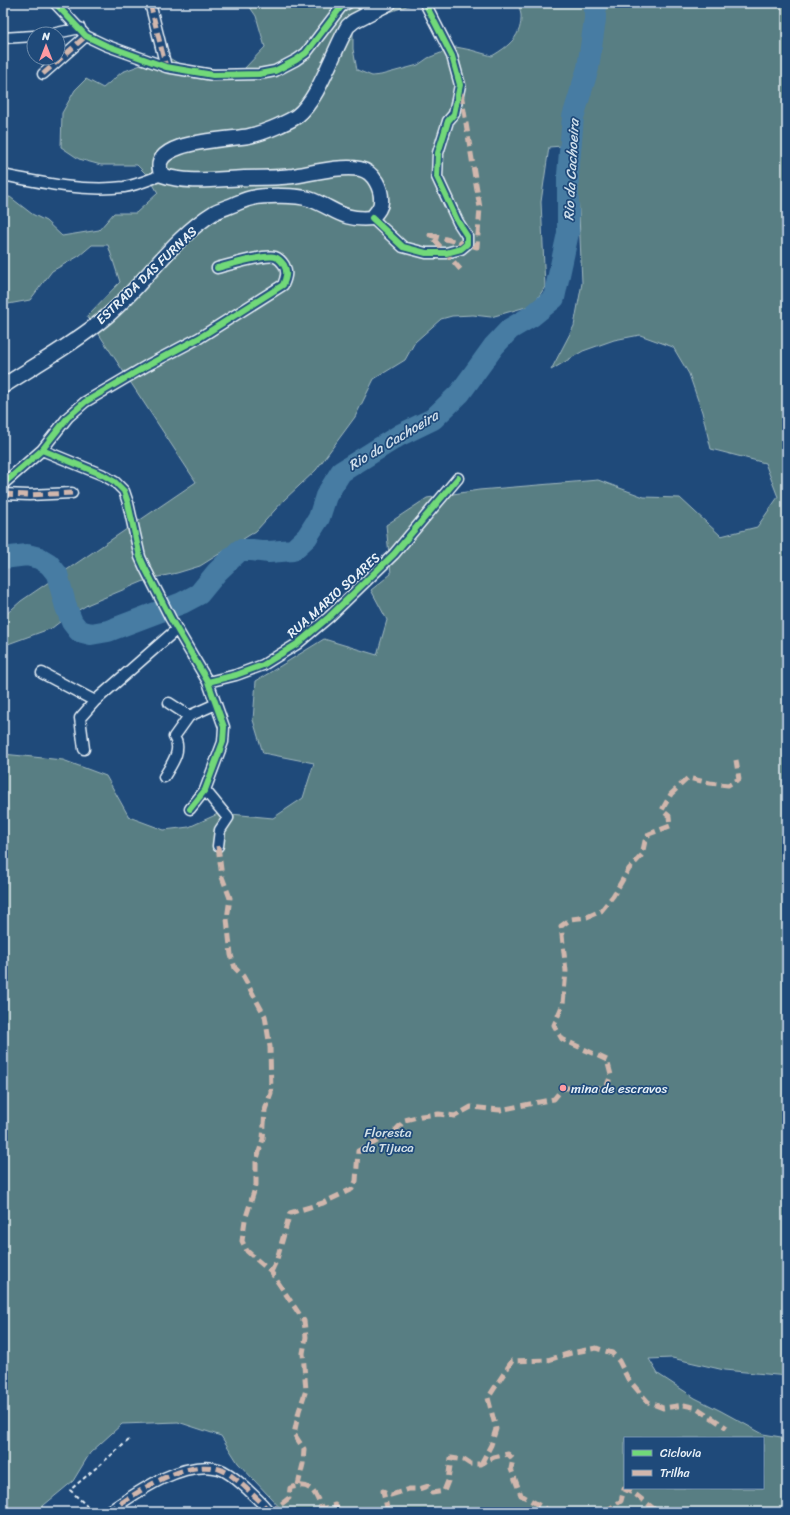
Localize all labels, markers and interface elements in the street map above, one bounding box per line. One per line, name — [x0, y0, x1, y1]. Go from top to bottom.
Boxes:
north arrow — [26, 26, 66, 66]
text: N — [41, 27, 50, 46]
water label: Rio da Cachoeira — [556, 117, 587, 221]
street label: ESTRADA DAS FURNAS — [90, 221, 203, 330]
water label: Rio da Cachoeira — [343, 403, 445, 477]
street label: RUA MARIO SOARES — [281, 547, 385, 644]
place label: mina de escravos — [571, 1077, 667, 1100]
marker: mina de escravos — [558, 1083, 568, 1093]
park label: Floresta da Tijuca — [362, 1121, 414, 1159]
legend — [624, 1437, 764, 1489]
text: Ciclovia — [660, 1442, 701, 1464]
text: Trilha — [660, 1462, 691, 1484]

